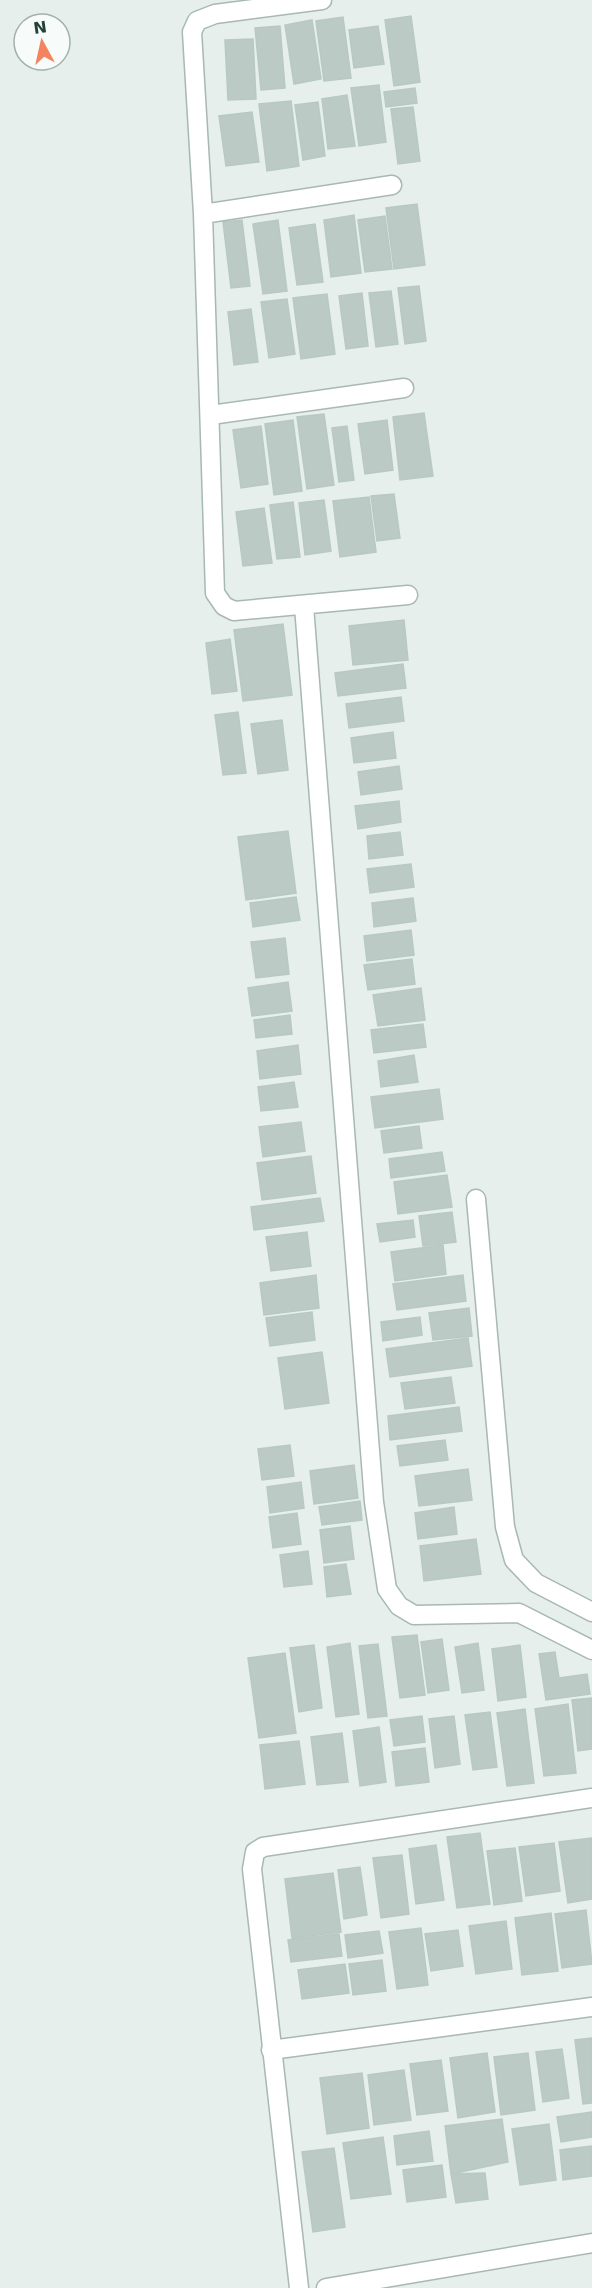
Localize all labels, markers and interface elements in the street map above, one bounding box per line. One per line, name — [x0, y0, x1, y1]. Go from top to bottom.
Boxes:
north arrow — [12, 12, 72, 72]
text: N — [32, 17, 48, 38]

